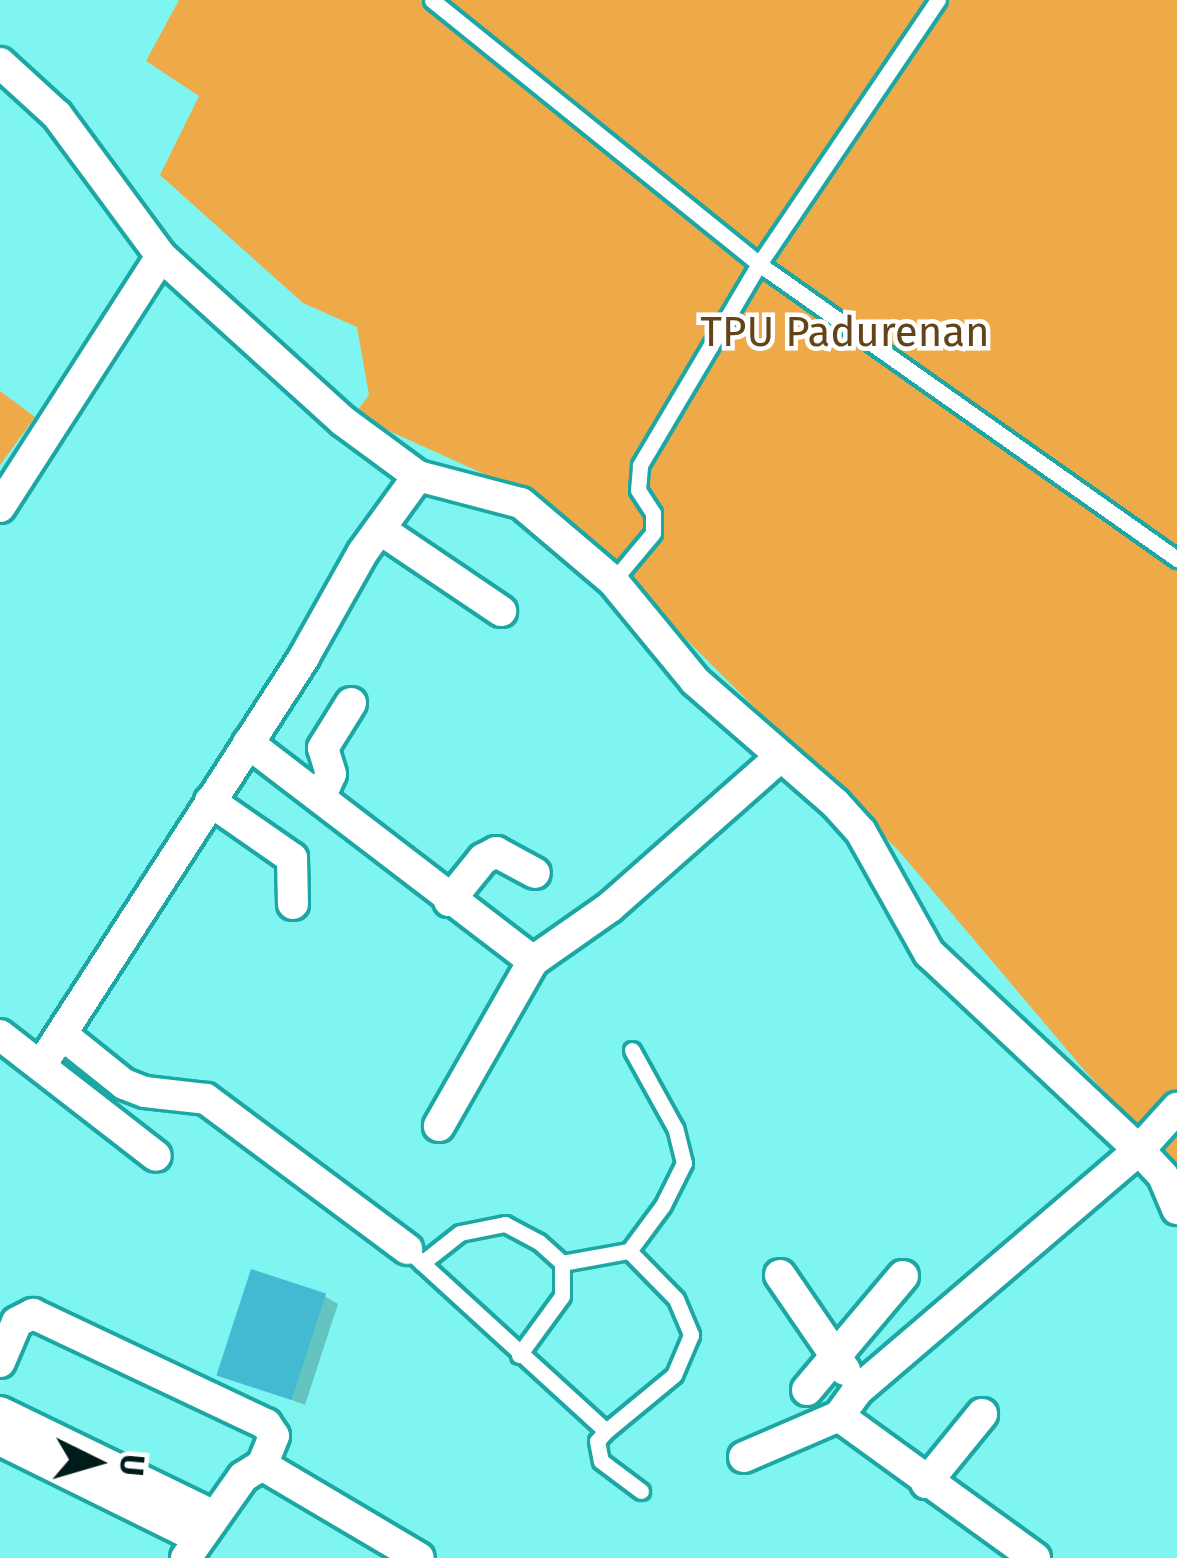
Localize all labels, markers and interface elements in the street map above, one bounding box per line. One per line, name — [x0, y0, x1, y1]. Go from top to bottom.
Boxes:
park label: TPU Padurenan — [700, 307, 990, 357]
north arrow — [36, 1402, 156, 1522]
text: U — [111, 1453, 153, 1478]

